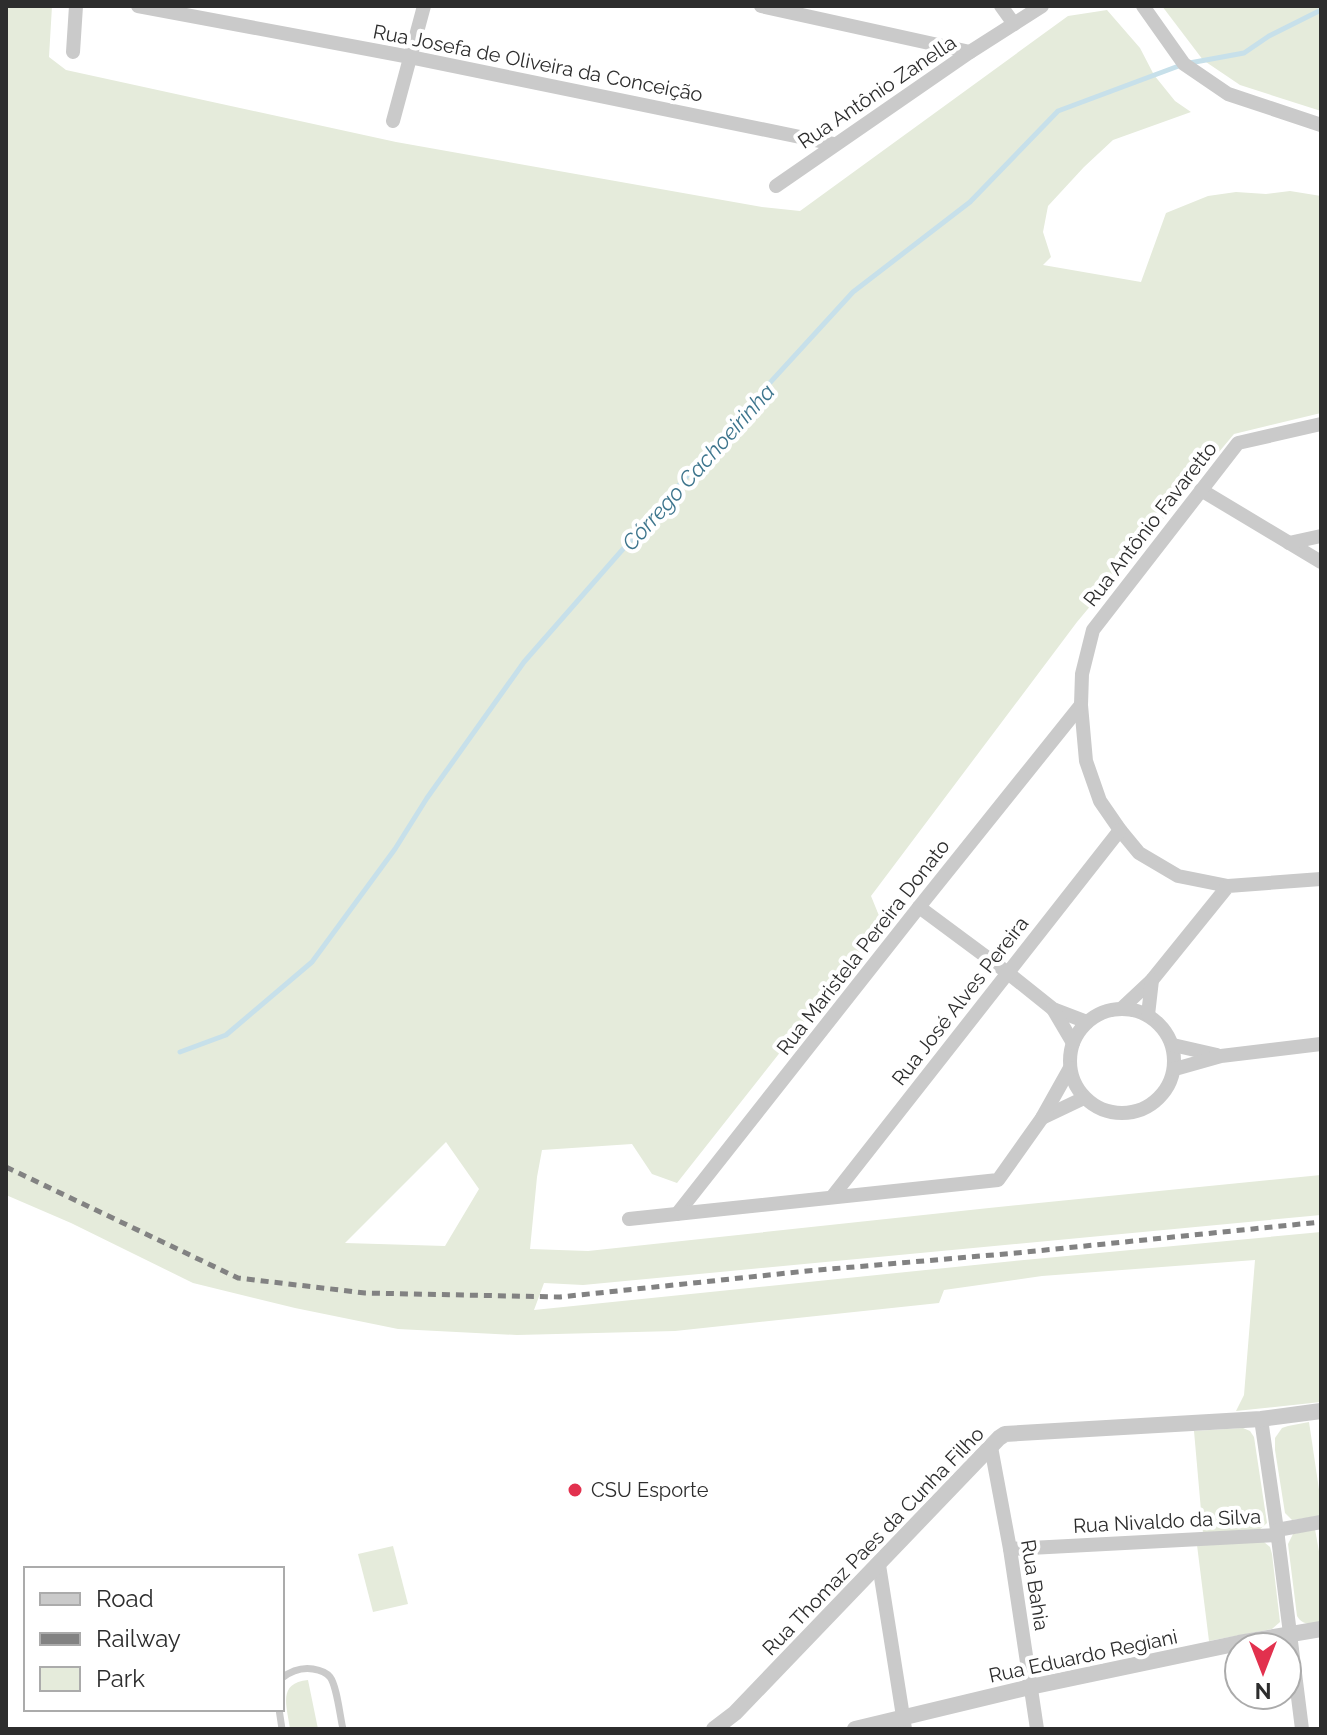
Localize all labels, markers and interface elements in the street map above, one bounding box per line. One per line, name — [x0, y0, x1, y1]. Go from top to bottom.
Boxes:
street label: Rua Josefa de Oliveira da Conceição — [371, 19, 705, 107]
street label: Rua Antônio Zanella — [793, 30, 961, 154]
water label: Córrego Cachoeirinha — [616, 378, 780, 556]
street label: Rua Antônio Favaretto — [1078, 437, 1222, 611]
street label: Rua Maristela Pereira Donato — [771, 834, 955, 1059]
street label: Rua José Alves Pereira — [887, 912, 1033, 1090]
street label: Rua Thomaz Paes da Cunha Filho — [757, 1422, 989, 1660]
place label: CSU Esporte — [591, 1478, 709, 1502]
marker: CSU Esporte — [566, 1481, 584, 1499]
street label: Rua Nivaldo da Silva — [1072, 1504, 1262, 1538]
street label: Rua Bahia — [1016, 1538, 1054, 1632]
legend — [24, 1567, 284, 1711]
text: Road — [96, 1584, 154, 1613]
text: Railway — [96, 1624, 181, 1653]
street label: Rua Eduardo Regiani — [987, 1624, 1179, 1688]
north arrow — [1223, 1631, 1303, 1711]
text: Park — [96, 1664, 145, 1693]
text: N — [1255, 1678, 1271, 1704]

